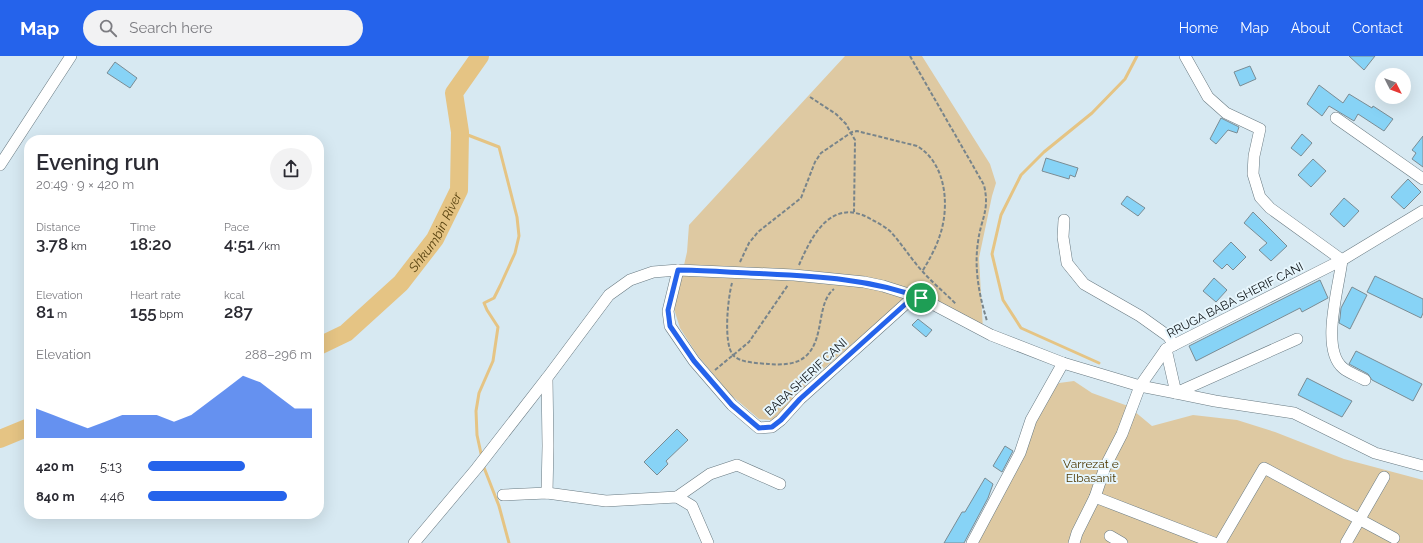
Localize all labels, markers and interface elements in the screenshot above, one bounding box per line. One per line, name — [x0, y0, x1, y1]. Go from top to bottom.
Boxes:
search box — [83, 10, 363, 46]
text: Map — [20, 17, 59, 39]
icon: search — [97, 17, 119, 39]
text: Search here — [129, 19, 213, 37]
text: Home — [1179, 20, 1218, 36]
text: Map — [1240, 20, 1269, 36]
text: About — [1291, 20, 1330, 36]
text: Contact — [1352, 20, 1403, 36]
north arrow — [1375, 68, 1411, 104]
map controls — [1375, 68, 1411, 104]
button: share — [270, 148, 312, 190]
text: Evening run — [36, 149, 159, 175]
text: 20:49 · 9 × 420 m — [36, 177, 134, 192]
water label: Shkumbin River — [405, 189, 465, 275]
text: Distance — [36, 221, 80, 234]
text: Time — [130, 221, 156, 234]
text: Pace — [224, 221, 249, 234]
text: 3.78 — [36, 234, 68, 254]
text: 18:20 — [130, 234, 172, 254]
text: 4:51 — [224, 234, 255, 254]
text: km — [68, 240, 87, 253]
text: /km — [255, 240, 280, 253]
street label: RRUGA BABA SHERIF CANI — [1164, 259, 1306, 341]
pin — [904, 281, 938, 315]
icon: arrive — [910, 287, 932, 309]
text: Elevation — [36, 289, 83, 302]
text: Heart rate — [130, 289, 181, 302]
text: kcal — [224, 289, 245, 302]
text: 81 — [36, 302, 54, 322]
text: 155 — [130, 302, 157, 322]
text: 287 — [224, 302, 253, 322]
text: m — [54, 308, 67, 321]
text: bpm — [157, 308, 183, 321]
street label: BABA SHERIF CANI — [762, 335, 850, 419]
text: Elevation — [36, 347, 91, 362]
text: 288–296 m — [245, 347, 312, 362]
park label: Varrezat e Elbasanit — [1063, 457, 1119, 485]
text: 420 m — [36, 459, 74, 474]
text: 5:13 — [100, 459, 122, 474]
text: 840 m — [36, 489, 74, 504]
text: 4:46 — [100, 489, 124, 504]

